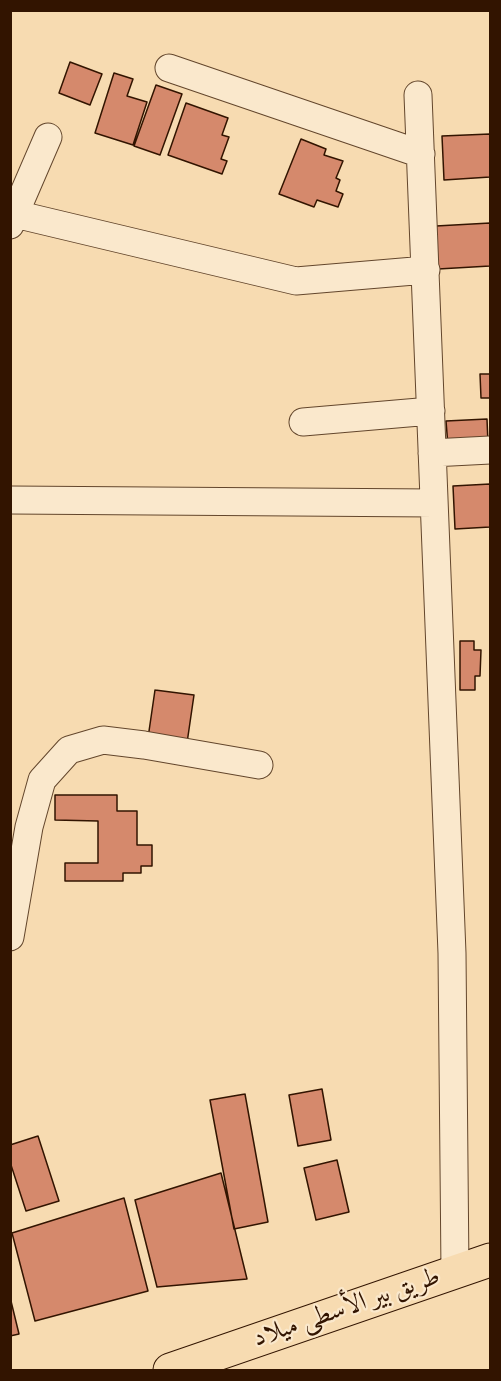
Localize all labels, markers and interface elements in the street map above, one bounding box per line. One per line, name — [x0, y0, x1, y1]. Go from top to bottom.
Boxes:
street label: طريق بير الأسطى ميلاد — [249, 1262, 445, 1356]

